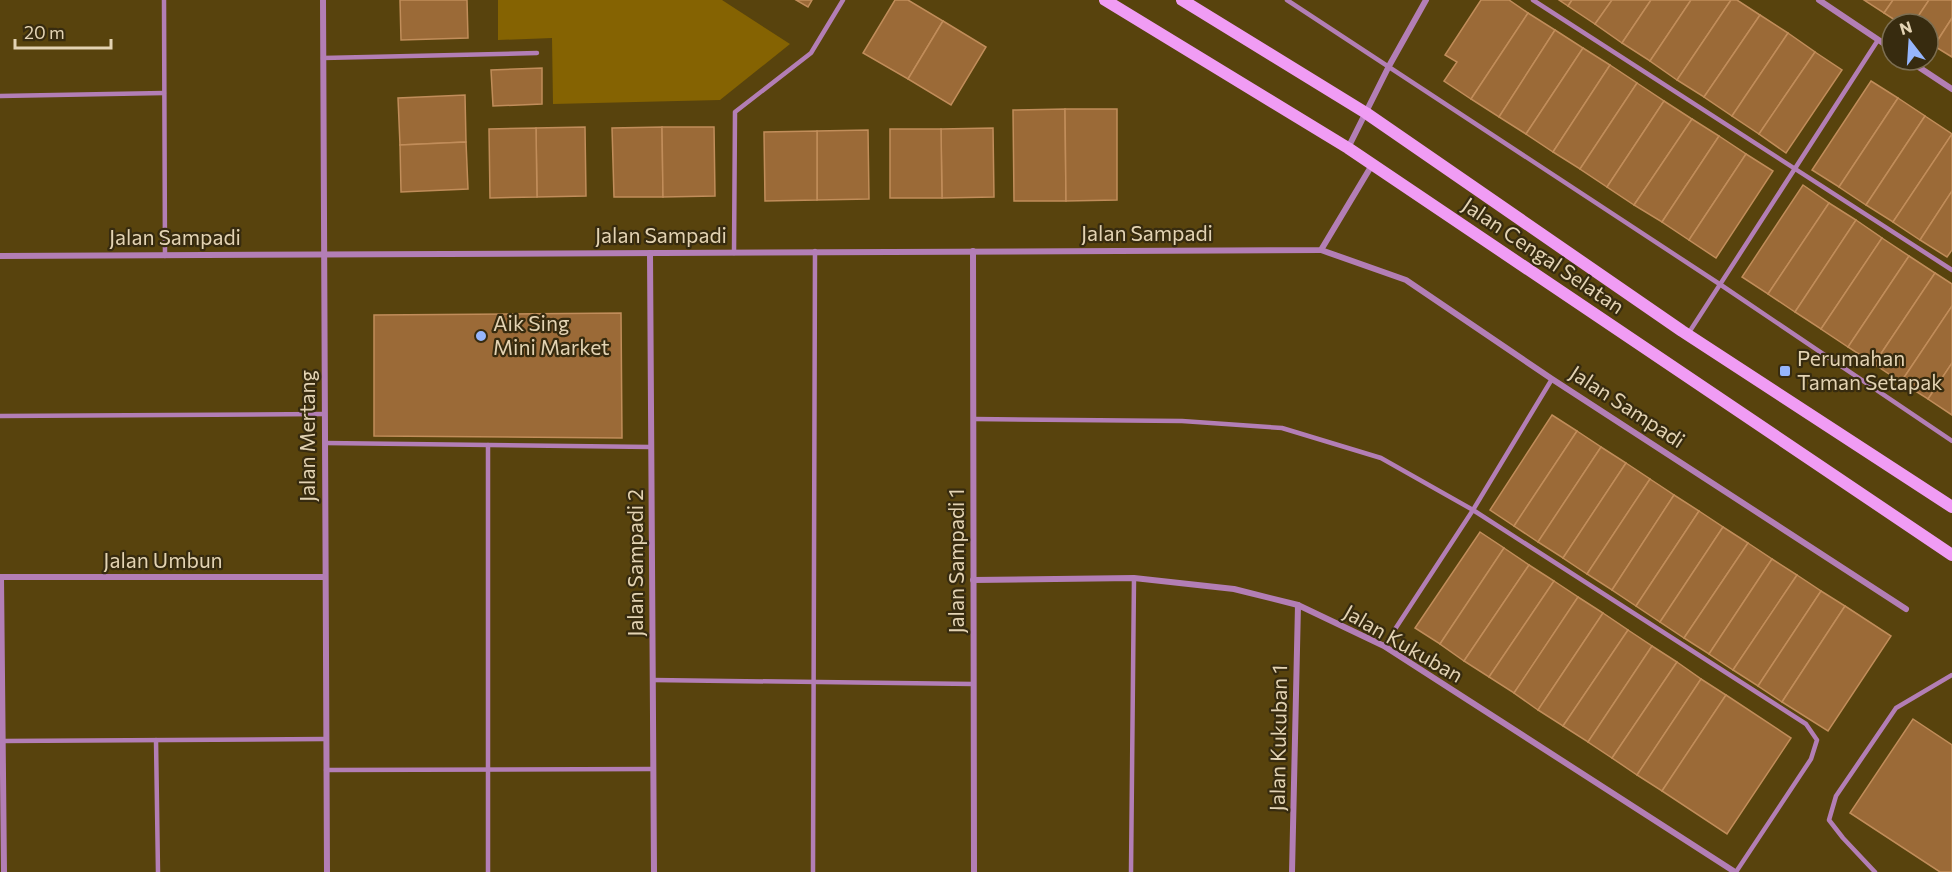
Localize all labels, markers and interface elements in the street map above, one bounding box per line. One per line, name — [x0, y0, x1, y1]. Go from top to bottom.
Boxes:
scale bar — [15, 12, 111, 50]
north arrow — [1880, 12, 1940, 72]
text: N — [1897, 16, 1914, 38]
text: 20 m — [24, 21, 65, 43]
street label: Jalan Cengal Selatan — [1458, 191, 1630, 318]
street label: Jalan Sampadi — [1081, 220, 1213, 245]
street label: Jalan Sampadi — [595, 222, 727, 247]
street label: Jalan Sampadi — [109, 224, 241, 249]
place label: Aik Sing Mini Market — [493, 310, 610, 359]
marker: Aik Sing Mini Market — [474, 329, 488, 343]
place label: Perumahan Taman Setapak — [1797, 345, 1943, 394]
street label: Jalan Sampadi — [1566, 359, 1690, 452]
marker: Perumahan Taman Setapak — [1778, 364, 1792, 378]
street label: Jalan Mertang — [294, 370, 319, 502]
street label: Jalan Sampadi 1 — [943, 488, 968, 634]
street label: Jalan Sampadi 2 — [622, 489, 647, 637]
street label: Jalan Umbun — [103, 547, 223, 572]
street label: Jalan Kukuban — [1340, 598, 1468, 687]
street label: Jalan Kukuban 1 — [1264, 664, 1291, 811]

